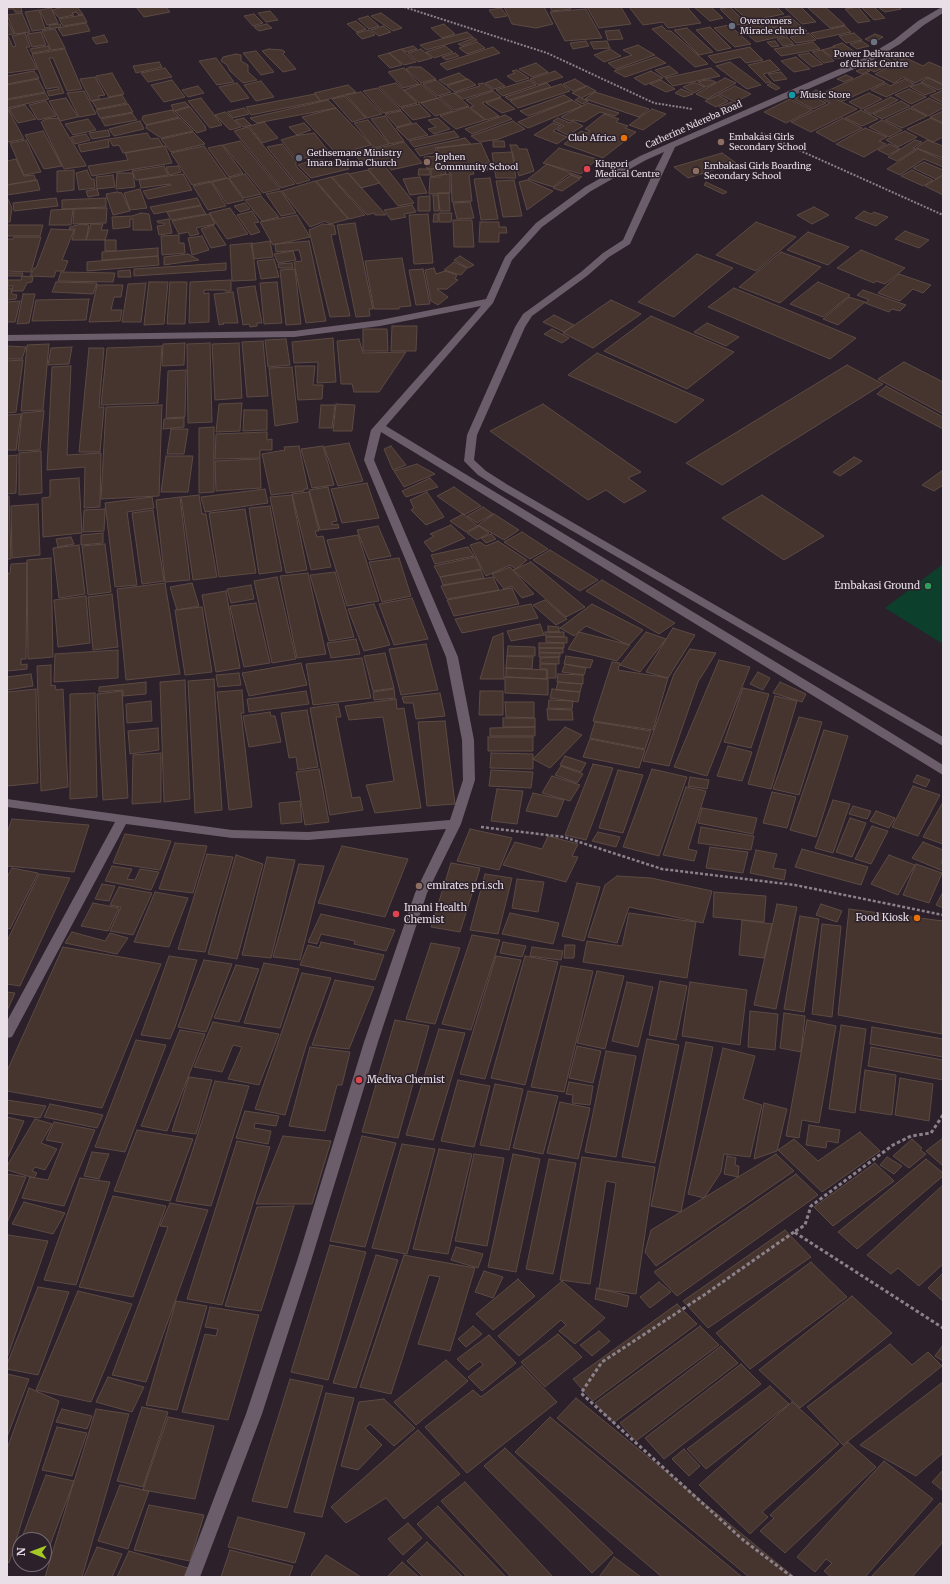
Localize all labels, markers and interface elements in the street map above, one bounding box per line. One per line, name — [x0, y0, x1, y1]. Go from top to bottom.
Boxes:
place label: Overcomers Miracle church — [740, 16, 805, 37]
marker: Overcomers Miracle church — [727, 21, 737, 31]
marker: Power Delivarance of Christ Centre — [869, 37, 879, 47]
place label: Power Delivarance of Christ Centre — [834, 49, 914, 70]
marker: Music Store — [787, 90, 797, 100]
place label: Music Store — [800, 90, 851, 100]
street label: Catherine Ndereba Road — [644, 99, 744, 151]
place label: Embakasi Girls Secondary School — [729, 132, 806, 153]
place label: Club Africa — [568, 133, 616, 143]
marker: Club Africa — [619, 133, 629, 143]
marker: Embakasi Girls Secondary School — [716, 137, 726, 147]
place label: Gethsemane Ministry Imara Daima Church — [307, 148, 402, 169]
place label: Jophen Community School — [435, 152, 518, 173]
marker: Gethsemane Ministry Imara Daima Church — [294, 153, 304, 163]
marker: Jophen Community School — [422, 157, 432, 167]
place label: Kingori Medical Centre — [595, 159, 660, 180]
place label: Embakasi Girls Boarding Secondary School — [704, 161, 811, 182]
marker: Kingori Medical Centre — [582, 164, 592, 174]
marker: Embakasi Girls Boarding Secondary School — [691, 166, 701, 176]
place label: Embakasi Ground — [834, 580, 920, 592]
marker: Embakasi Ground — [923, 581, 933, 591]
place label: emirates pri.sch — [427, 880, 504, 892]
marker: emirates pri.sch — [414, 881, 424, 891]
place label: Imani Health Chemist — [404, 902, 467, 926]
marker: Imani Health Chemist — [391, 909, 401, 919]
place label: Food Kiosk — [855, 912, 909, 924]
marker: Food Kiosk — [912, 913, 922, 923]
place label: Mediva Chemist — [367, 1074, 445, 1086]
marker: Mediva Chemist — [354, 1075, 364, 1085]
north arrow — [12, 1532, 52, 1572]
text: N — [14, 1547, 28, 1556]

